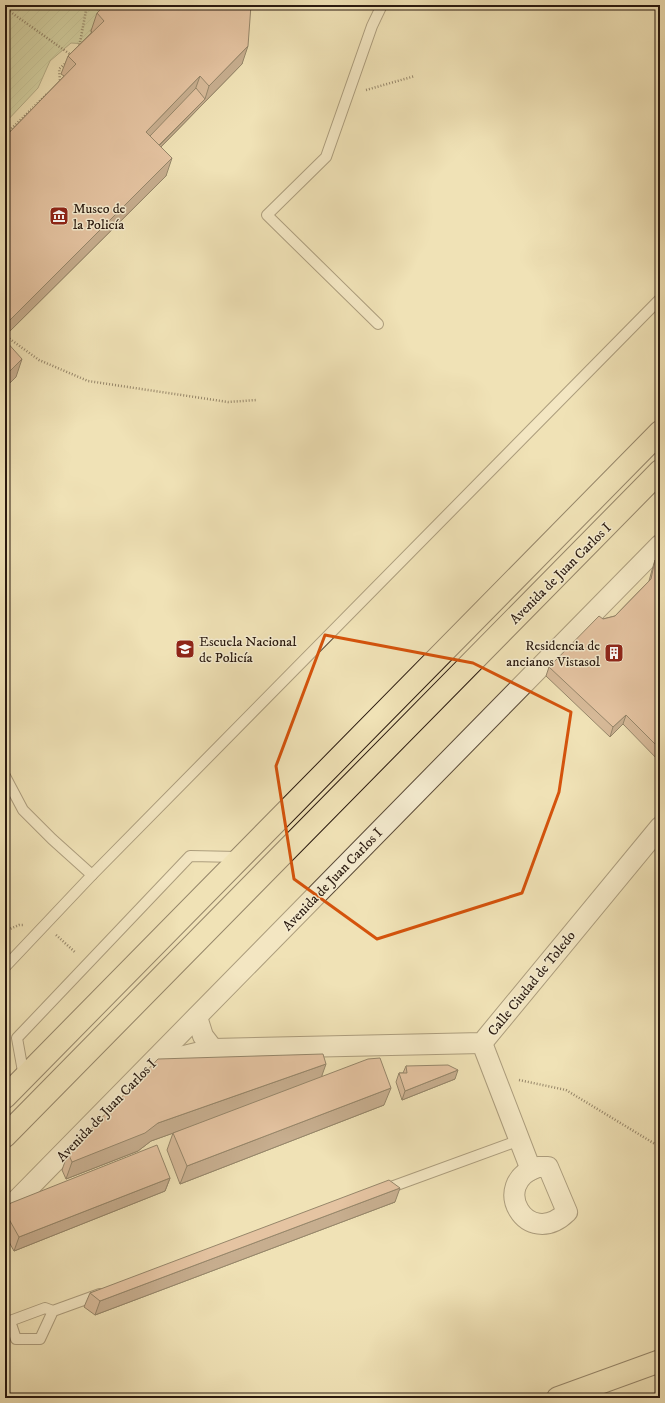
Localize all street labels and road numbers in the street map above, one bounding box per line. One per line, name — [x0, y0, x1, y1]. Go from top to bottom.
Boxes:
street label: Avenida de Juan Carlos I — [506, 519, 615, 628]
street label: Avenida de Juan Carlos I — [279, 824, 387, 935]
street label: Calle Ciudad de Toledo — [484, 927, 580, 1040]
street label: Avenida de Juan Carlos I — [53, 1055, 161, 1166]

